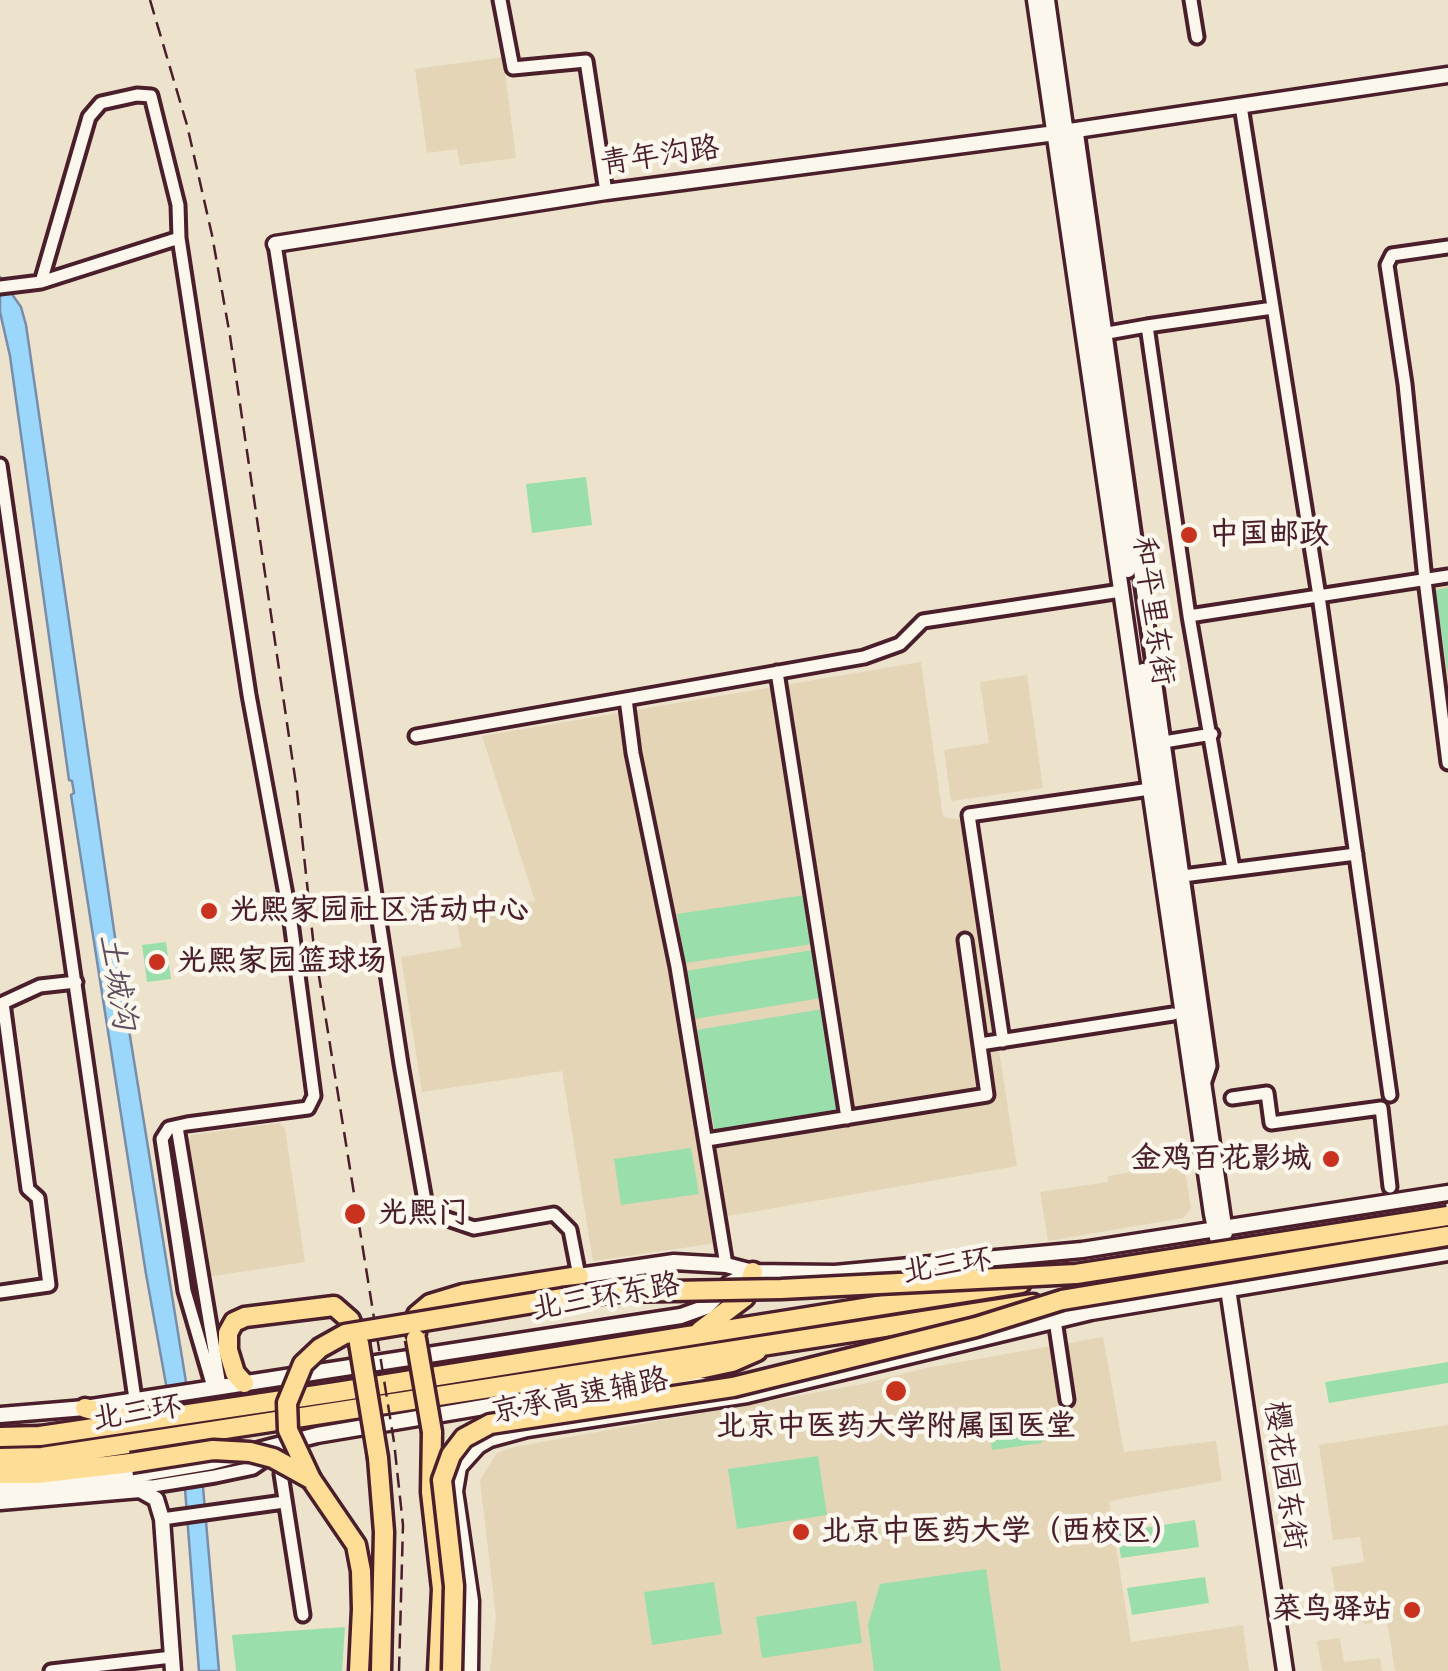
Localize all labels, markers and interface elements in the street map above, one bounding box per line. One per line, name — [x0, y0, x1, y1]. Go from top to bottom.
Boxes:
street label: 青年沟路 — [598, 131, 722, 183]
place label: 中国邮政 — [1209, 517, 1329, 553]
marker: 中国邮政 — [1178, 524, 1200, 546]
street label: 和平里东街 — [1124, 534, 1180, 688]
place label: 光熙家园社区活动中心 — [229, 893, 529, 929]
marker: 光熙家园社区活动中心 — [198, 900, 220, 922]
water label: 土城沟 — [90, 932, 142, 1032]
place label: 光熙家园篮球场 — [177, 944, 387, 980]
marker: 光熙家园篮球场 — [146, 951, 168, 973]
place label: 金鸡百花影城 — [1131, 1141, 1311, 1177]
marker: 金鸡百花影城 — [1320, 1148, 1342, 1170]
place label: 光熙门 — [378, 1196, 468, 1232]
marker: 光熙门 — [342, 1201, 368, 1227]
street label: 北三环 — [900, 1242, 994, 1292]
street label: 北三环东路 — [529, 1267, 683, 1329]
street label: 京承高速辅路 — [488, 1362, 672, 1432]
marker: 北京中医药大学附属国医堂 — [883, 1378, 909, 1404]
street label: 北三环 — [90, 1389, 184, 1439]
street label: 樱花园东街 — [1256, 1399, 1312, 1553]
place label: 北京中医药大学附属国医堂 — [716, 1409, 1076, 1445]
place label: 北京中医药大学（西校区） — [821, 1514, 1181, 1550]
marker: 北京中医药大学（西校区） — [790, 1521, 812, 1543]
place label: 菜鸟驿站 — [1272, 1592, 1392, 1628]
marker: 菜鸟驿站 — [1401, 1599, 1423, 1621]

